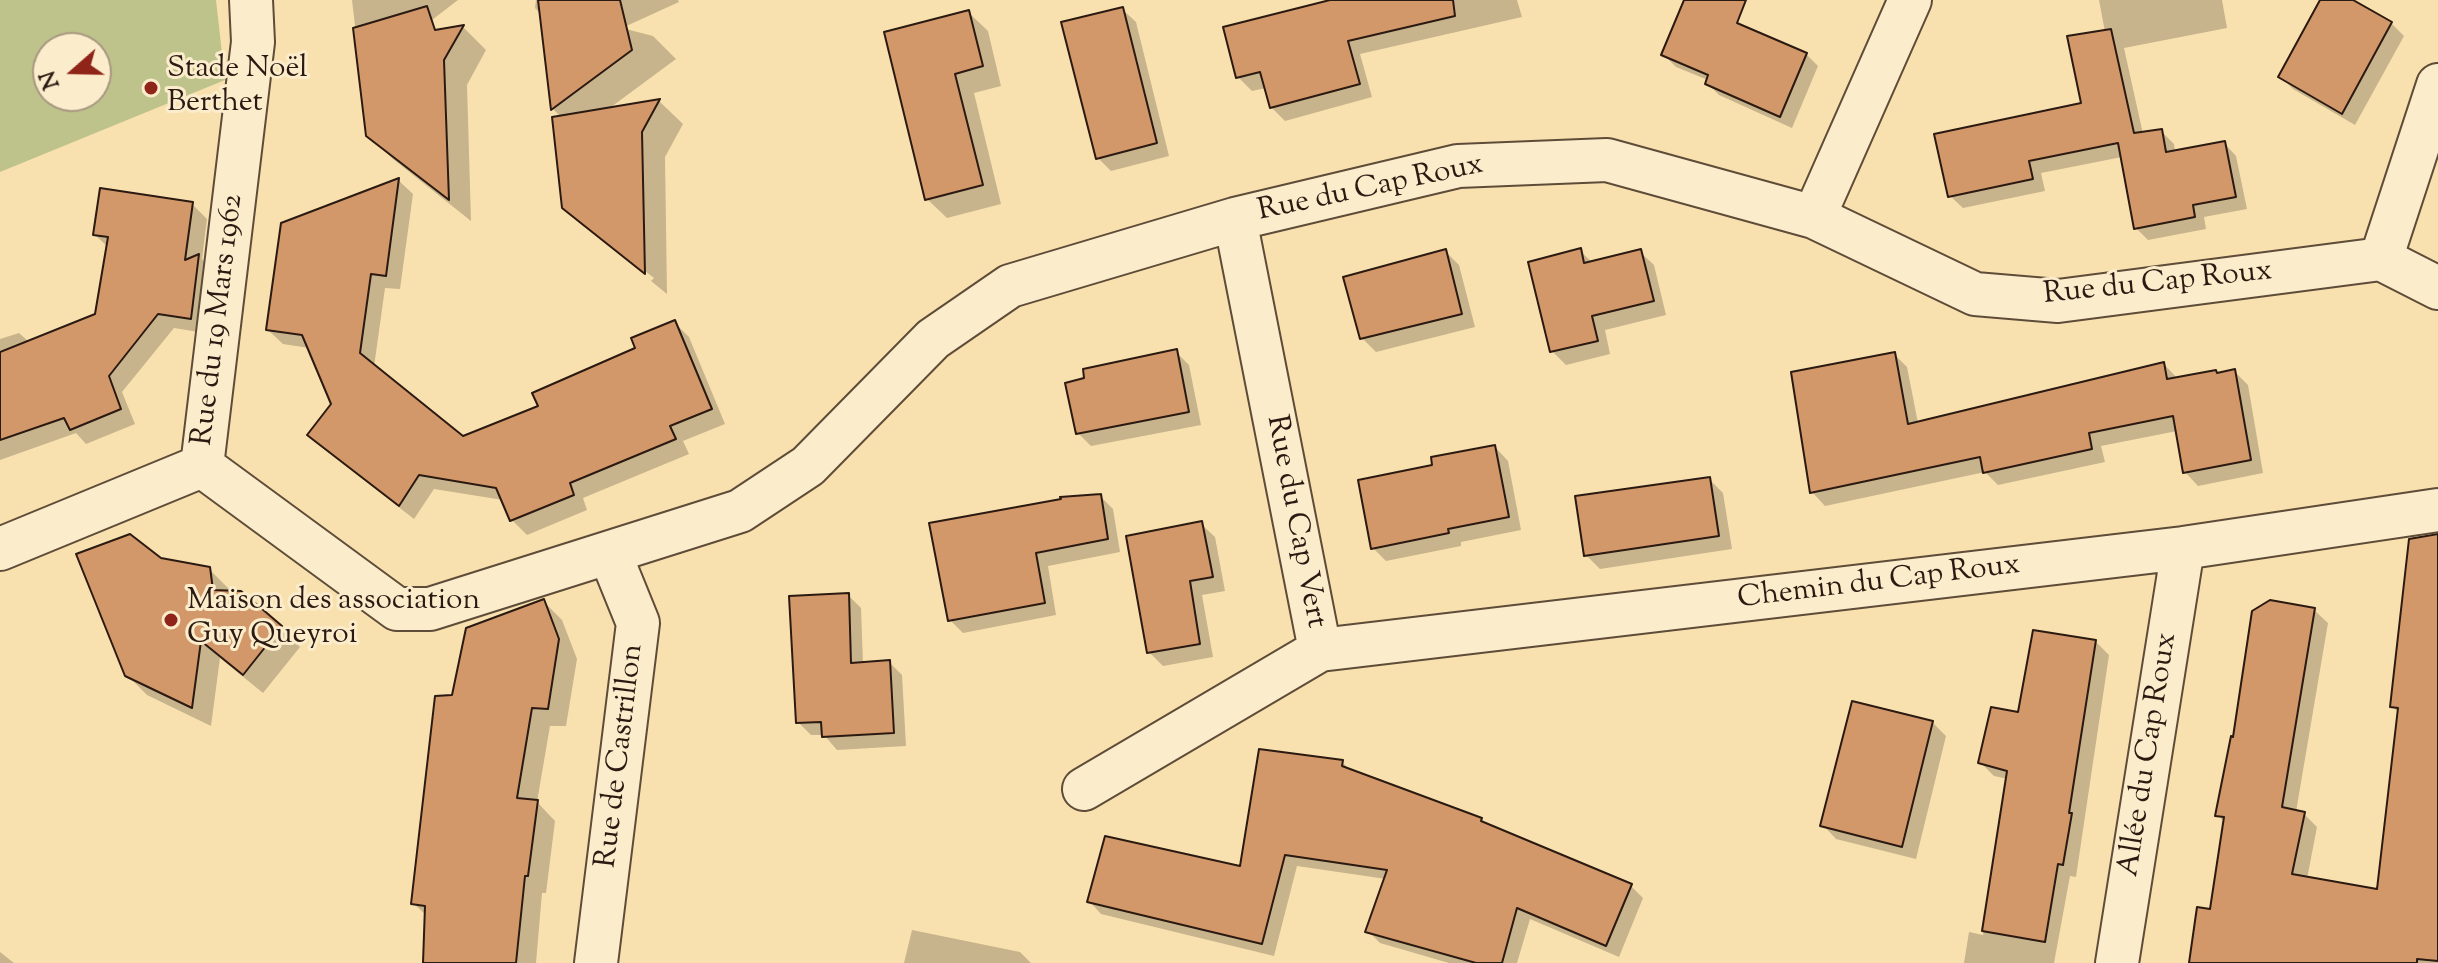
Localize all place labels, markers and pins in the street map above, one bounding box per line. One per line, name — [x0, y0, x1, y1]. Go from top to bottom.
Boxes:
place label: Stade Noël Berthet — [167, 53, 308, 124]
marker: Stade Noël Berthet — [142, 79, 160, 97]
place label: Maison des association Guy Queyroi — [187, 585, 480, 656]
marker: Maison des association Guy Queyroi — [162, 611, 180, 629]

